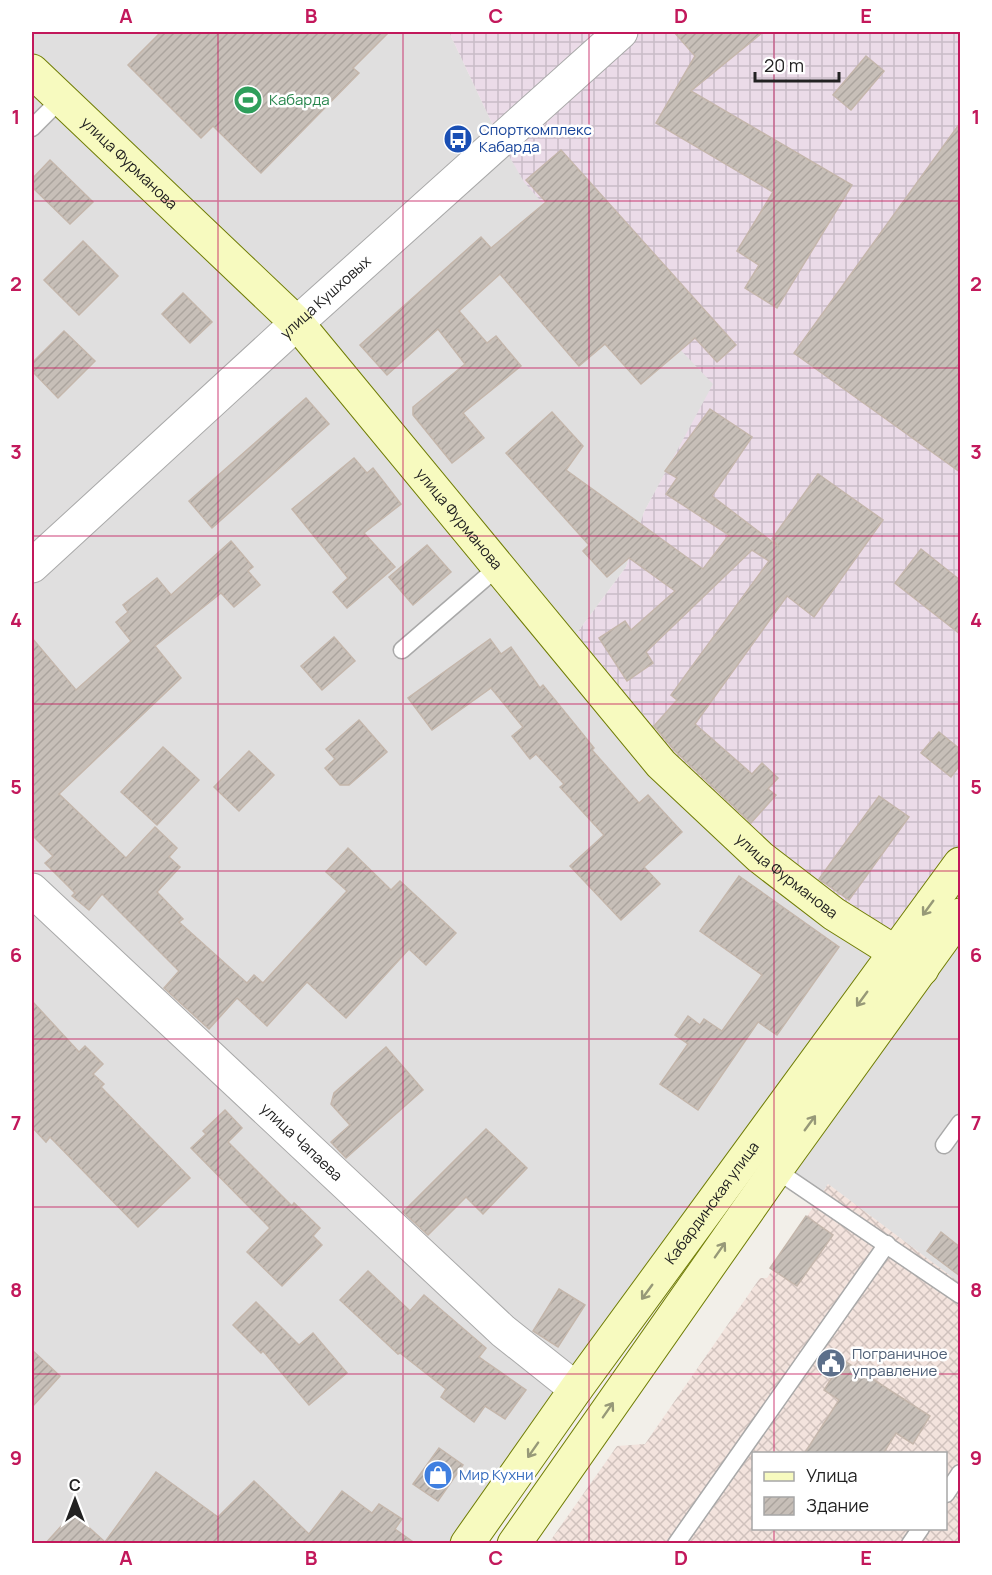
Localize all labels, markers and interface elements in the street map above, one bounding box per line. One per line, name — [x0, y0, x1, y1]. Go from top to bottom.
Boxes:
text: A — [119, 2, 133, 29]
text: B — [305, 2, 318, 29]
text: C — [489, 2, 503, 29]
text: D — [674, 2, 688, 29]
text: E — [860, 2, 872, 29]
scale bar — [755, 45, 839, 83]
text: 20 m — [764, 53, 804, 77]
sports icon: Кабарда — [232, 84, 264, 116]
place label: Кабарда — [269, 89, 330, 110]
text: 1 — [12, 103, 20, 130]
text: 1 — [972, 103, 980, 130]
street label: улица Фурманова — [77, 112, 182, 214]
place label: Спорткомплекс Кабарда — [479, 119, 592, 157]
bus stop icon: Спорткомплекс Кабарда — [442, 123, 474, 155]
street label: улица Кушховых — [275, 250, 375, 343]
text: 2 — [10, 270, 22, 297]
text: 2 — [970, 270, 982, 297]
text: 3 — [10, 438, 22, 465]
text: 3 — [970, 438, 982, 465]
street label: улица Фурманова — [411, 464, 507, 574]
text: 4 — [10, 606, 22, 633]
text: 4 — [970, 606, 982, 633]
text: 5 — [10, 773, 22, 800]
text: 5 — [970, 773, 982, 800]
street label: улица Фурманова — [731, 828, 842, 923]
one-way arrow — [922, 900, 935, 916]
text: 6 — [10, 941, 22, 968]
text: 6 — [970, 941, 982, 968]
one-way arrow — [856, 990, 868, 1006]
street label: улица Чапаева — [256, 1098, 347, 1186]
text: 7 — [11, 1109, 21, 1136]
text: 7 — [971, 1109, 981, 1136]
one-way arrow — [804, 1115, 816, 1131]
street label: Кабардинская улица — [660, 1137, 764, 1268]
one-way arrow — [714, 1242, 726, 1259]
text: 8 — [10, 1276, 22, 1303]
text: 8 — [970, 1276, 982, 1303]
one-way arrow — [641, 1283, 653, 1299]
place label: Пограничное управление — [852, 1343, 948, 1381]
public building icon: Пограничное управление — [815, 1347, 847, 1379]
one-way arrow — [602, 1402, 614, 1418]
one-way arrow — [527, 1441, 539, 1457]
text: 9 — [10, 1444, 22, 1471]
text: 9 — [970, 1444, 982, 1471]
legend — [752, 1452, 947, 1530]
shop icon: Мир Кухни — [422, 1459, 454, 1491]
text: Улица — [806, 1463, 858, 1487]
place label: Мир Кухни — [459, 1464, 533, 1485]
north arrow — [45, 1470, 105, 1530]
text: С — [69, 1474, 81, 1496]
text: Здание — [806, 1493, 869, 1517]
text: A — [119, 1544, 133, 1571]
text: B — [305, 1544, 318, 1571]
text: C — [489, 1544, 503, 1571]
text: D — [674, 1544, 688, 1571]
text: E — [860, 1544, 872, 1571]

